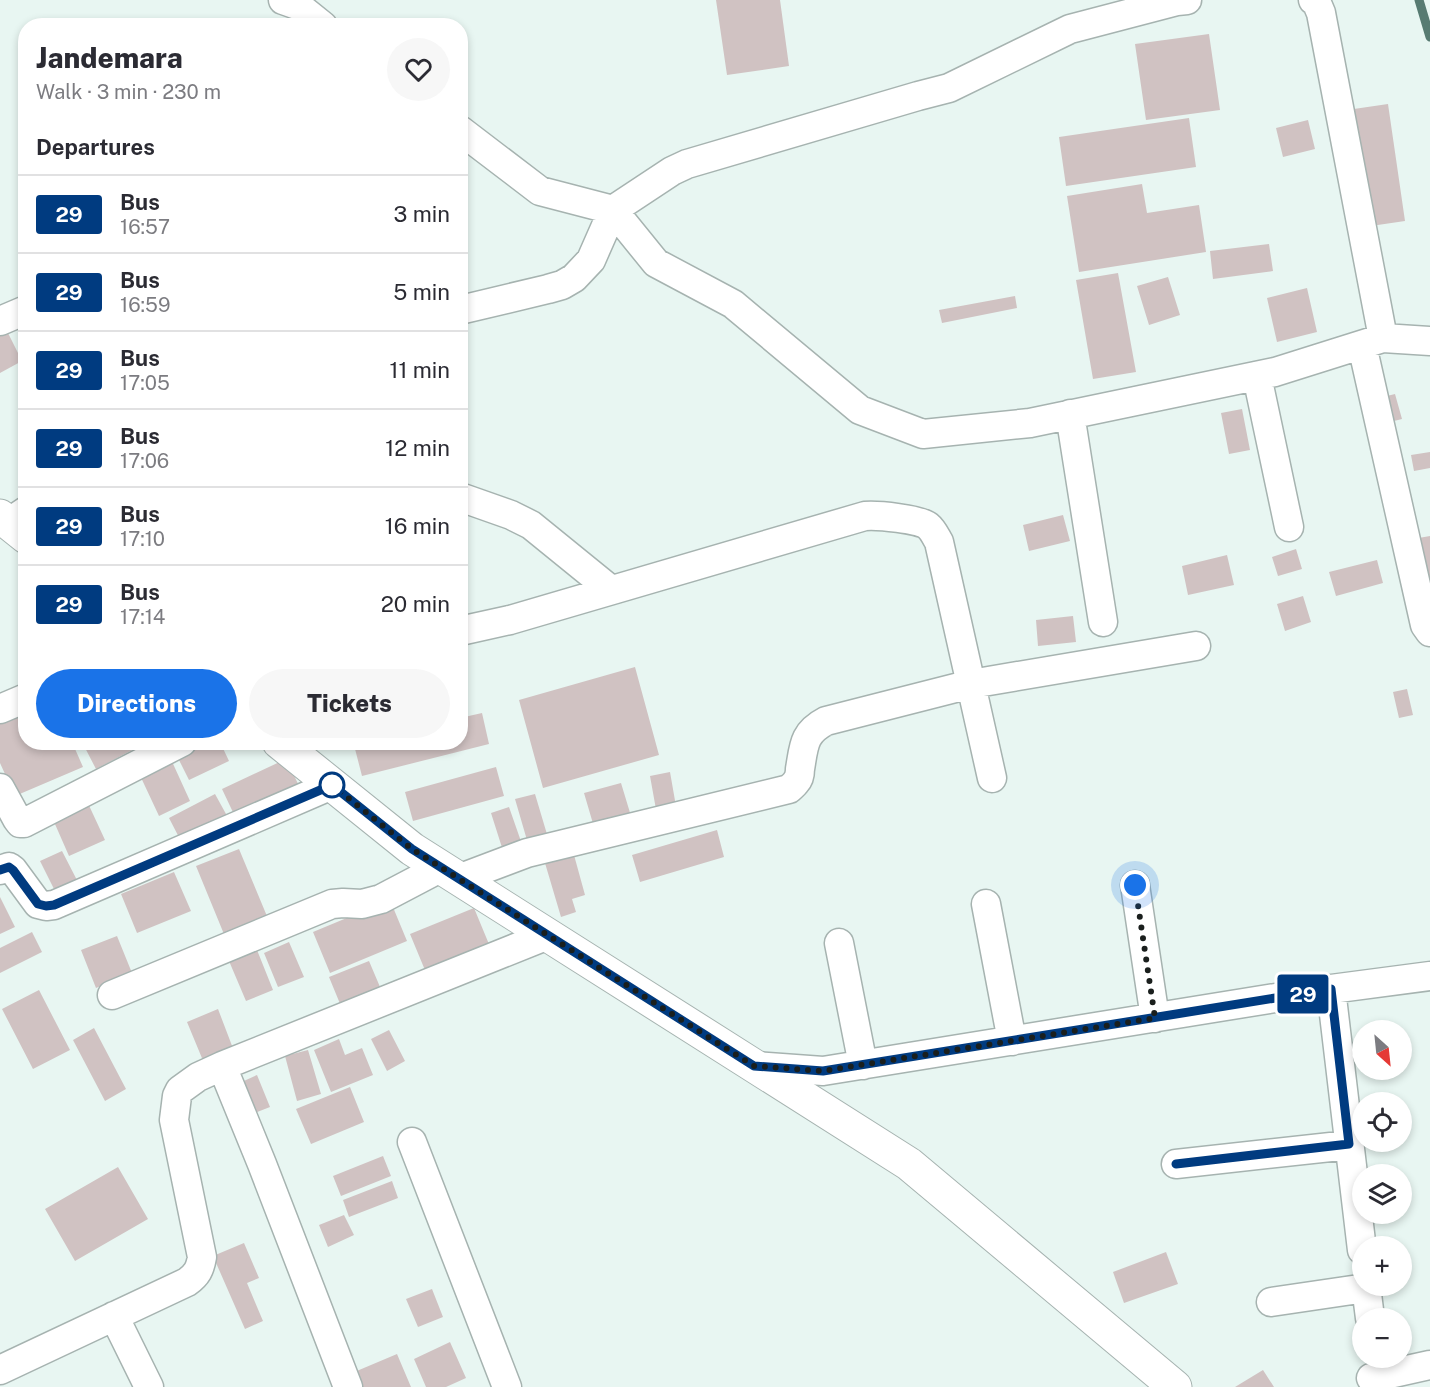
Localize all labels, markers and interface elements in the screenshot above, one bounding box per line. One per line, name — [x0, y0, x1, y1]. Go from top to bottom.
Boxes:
button: heart — [387, 38, 450, 101]
text: Jandemara — [36, 41, 183, 74]
text: Walk · 3 min · 230 m — [36, 80, 221, 104]
text: Departures — [36, 134, 155, 160]
text: Bus — [120, 189, 160, 215]
text: 3 min — [393, 201, 450, 227]
text: 29 — [55, 202, 83, 227]
text: 16:57 — [120, 215, 170, 239]
text: Bus — [120, 267, 160, 293]
text: 5 min — [393, 279, 450, 305]
text: 29 — [55, 280, 83, 305]
text: 16:59 — [120, 293, 170, 317]
text: Bus — [120, 345, 160, 371]
text: 11 min — [389, 357, 450, 383]
text: 29 — [55, 358, 83, 383]
text: 17:05 — [120, 371, 170, 395]
text: Bus — [120, 423, 160, 449]
text: 12 min — [385, 435, 450, 461]
text: 29 — [55, 436, 83, 461]
text: 17:06 — [120, 449, 169, 473]
text: Bus — [120, 501, 160, 527]
text: 16 min — [385, 513, 450, 539]
text: 29 — [55, 514, 83, 539]
text: 17:10 — [120, 527, 165, 551]
text: Bus — [120, 579, 160, 605]
text: 20 min — [381, 591, 450, 617]
text: 29 — [55, 592, 83, 617]
text: 17:14 — [120, 605, 165, 629]
button: Directions — [36, 669, 237, 738]
button: Tickets — [249, 669, 450, 738]
unlabelled marker — [319, 772, 345, 798]
your location — [1120, 870, 1150, 900]
line badge: 29 — [1276, 974, 1330, 1014]
text: 29 — [1289, 982, 1317, 1007]
north arrow — [1352, 1020, 1412, 1080]
map controls — [1352, 1020, 1412, 1368]
button: locate — [1352, 1092, 1412, 1152]
button: layers — [1352, 1164, 1412, 1224]
button: + — [1352, 1236, 1412, 1296]
button: − — [1352, 1308, 1412, 1368]

